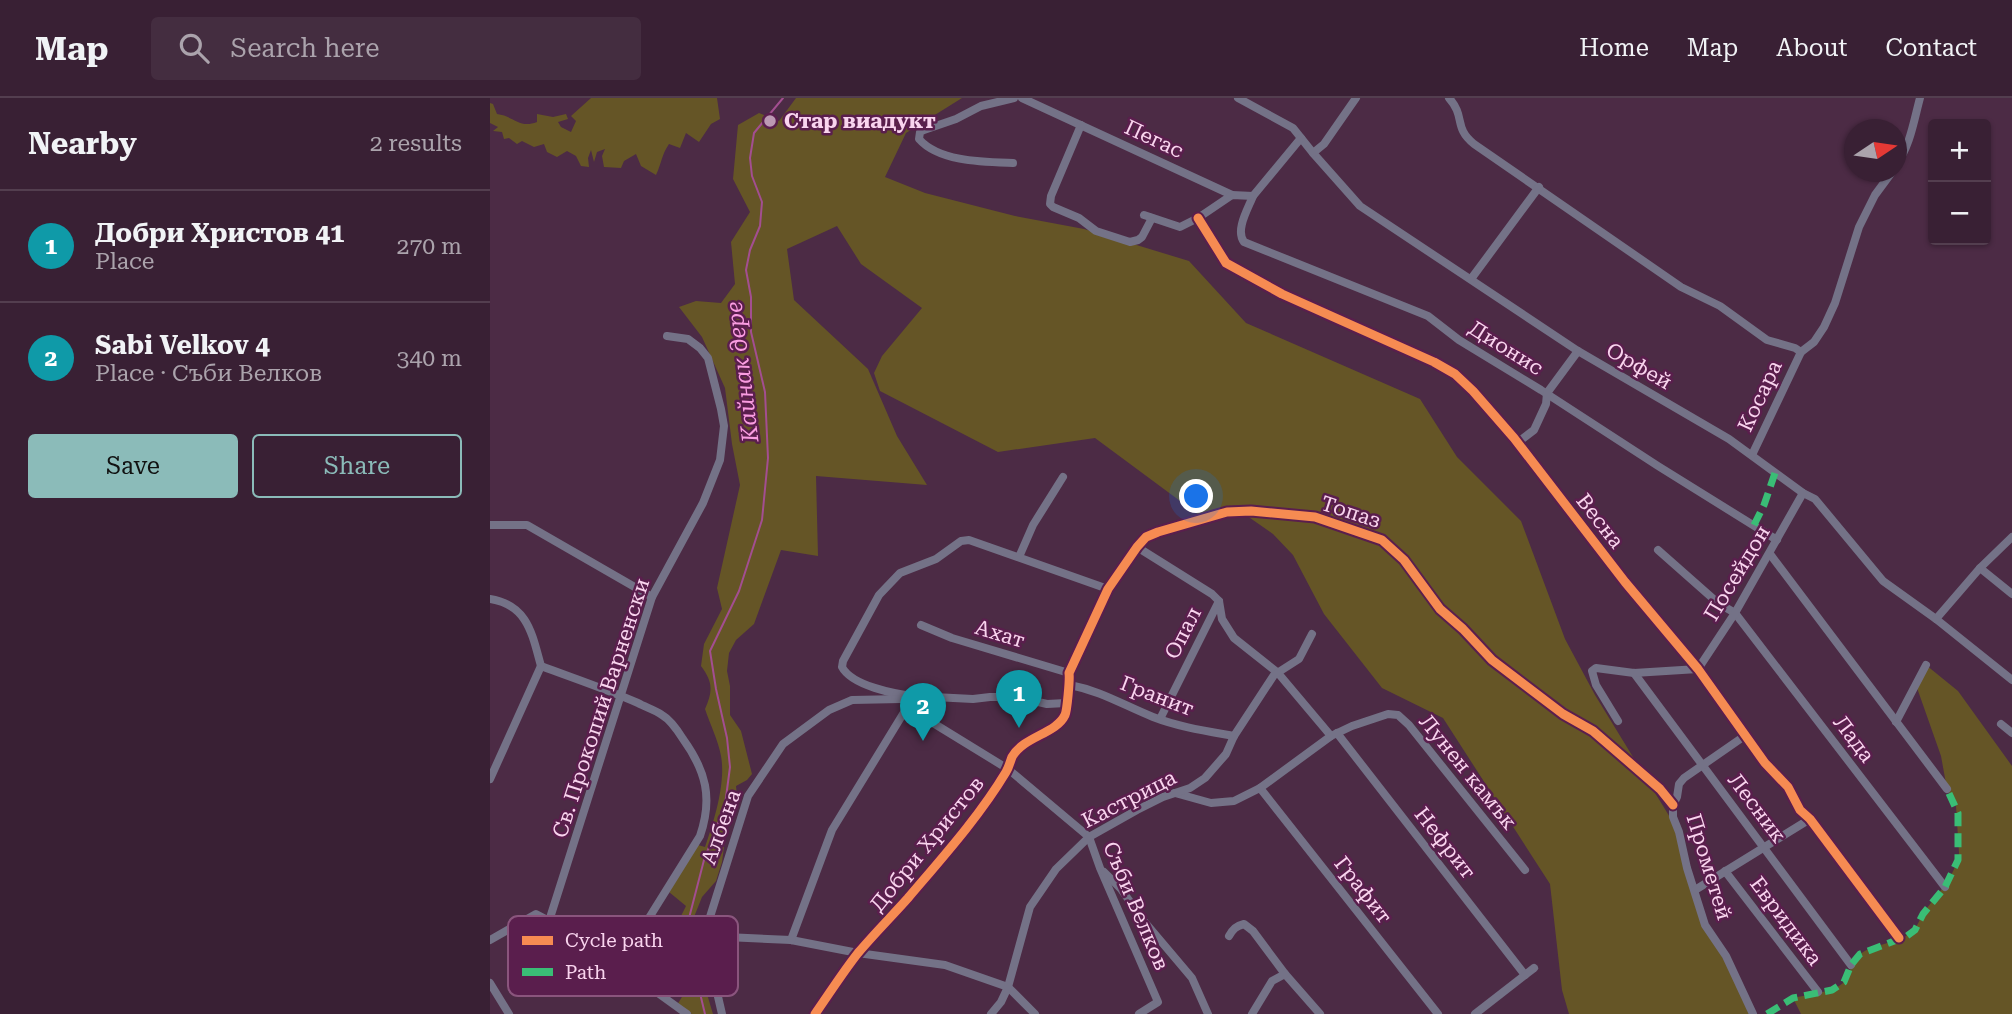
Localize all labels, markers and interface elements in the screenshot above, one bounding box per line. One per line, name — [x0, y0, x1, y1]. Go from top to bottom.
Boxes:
search box — [151, 17, 641, 80]
text: Map — [35, 29, 109, 68]
icon: search — [175, 29, 213, 67]
text: Search here — [231, 33, 380, 63]
text: Home — [1579, 34, 1649, 62]
text: Map — [1687, 34, 1738, 62]
text: About — [1776, 34, 1847, 62]
text: Contact — [1885, 34, 1977, 62]
place label: Стар виадукт — [784, 109, 936, 133]
marker: Стар виадукт — [762, 113, 778, 129]
street label: Пегас — [1121, 115, 1187, 163]
north arrow — [1844, 119, 1907, 182]
map controls — [1928, 119, 1991, 245]
button: + — [1928, 119, 1991, 182]
text: Nearby — [28, 126, 137, 161]
text: 2 results — [370, 130, 462, 157]
button: − — [1928, 182, 1991, 245]
text: Добри Христов 41 — [95, 218, 345, 248]
text: 1 — [45, 233, 57, 260]
text: 270 m — [397, 233, 462, 260]
text: Place — [95, 248, 154, 275]
water label: Кайнак дере — [720, 300, 765, 445]
street label: Дионис — [1464, 316, 1548, 380]
text: Sabi Velkov 4 — [95, 330, 270, 360]
street label: Орфей — [1602, 338, 1676, 394]
text: 2 — [45, 345, 57, 372]
text: 340 m — [397, 345, 462, 372]
street label: Косара — [1733, 356, 1787, 435]
text: Place · Съби Велков — [95, 360, 322, 387]
button: Save — [28, 434, 238, 498]
button: Share — [252, 434, 462, 498]
your location — [1179, 479, 1213, 513]
street label: Весна — [1571, 489, 1629, 554]
street label: Топаз — [1318, 491, 1384, 533]
street label: Посейдон — [1699, 521, 1775, 625]
street label: Св. Прокопий Варненски — [548, 575, 654, 841]
street label: Опал — [1160, 603, 1206, 663]
street label: Ахат — [972, 615, 1028, 653]
pin: 1 — [996, 670, 1042, 728]
street label: Гранит — [1117, 671, 1197, 721]
pin: 2 — [900, 683, 946, 741]
street label: Лунен камък — [1414, 710, 1522, 834]
street label: Лада — [1829, 711, 1880, 768]
street label: Кастрица — [1078, 765, 1181, 833]
street label: Лесник — [1723, 768, 1791, 848]
street label: Добри Христов — [865, 772, 989, 916]
street label: Албена — [696, 786, 746, 868]
street label: Нефрит — [1410, 802, 1480, 884]
street label: Прометей — [1681, 811, 1737, 923]
street label: Съби Велков — [1098, 838, 1174, 974]
street label: Графит — [1329, 852, 1397, 928]
street label: Евридика — [1745, 872, 1827, 970]
legend — [508, 916, 738, 996]
text: Cycle path — [565, 929, 663, 952]
text: Path — [565, 961, 606, 984]

